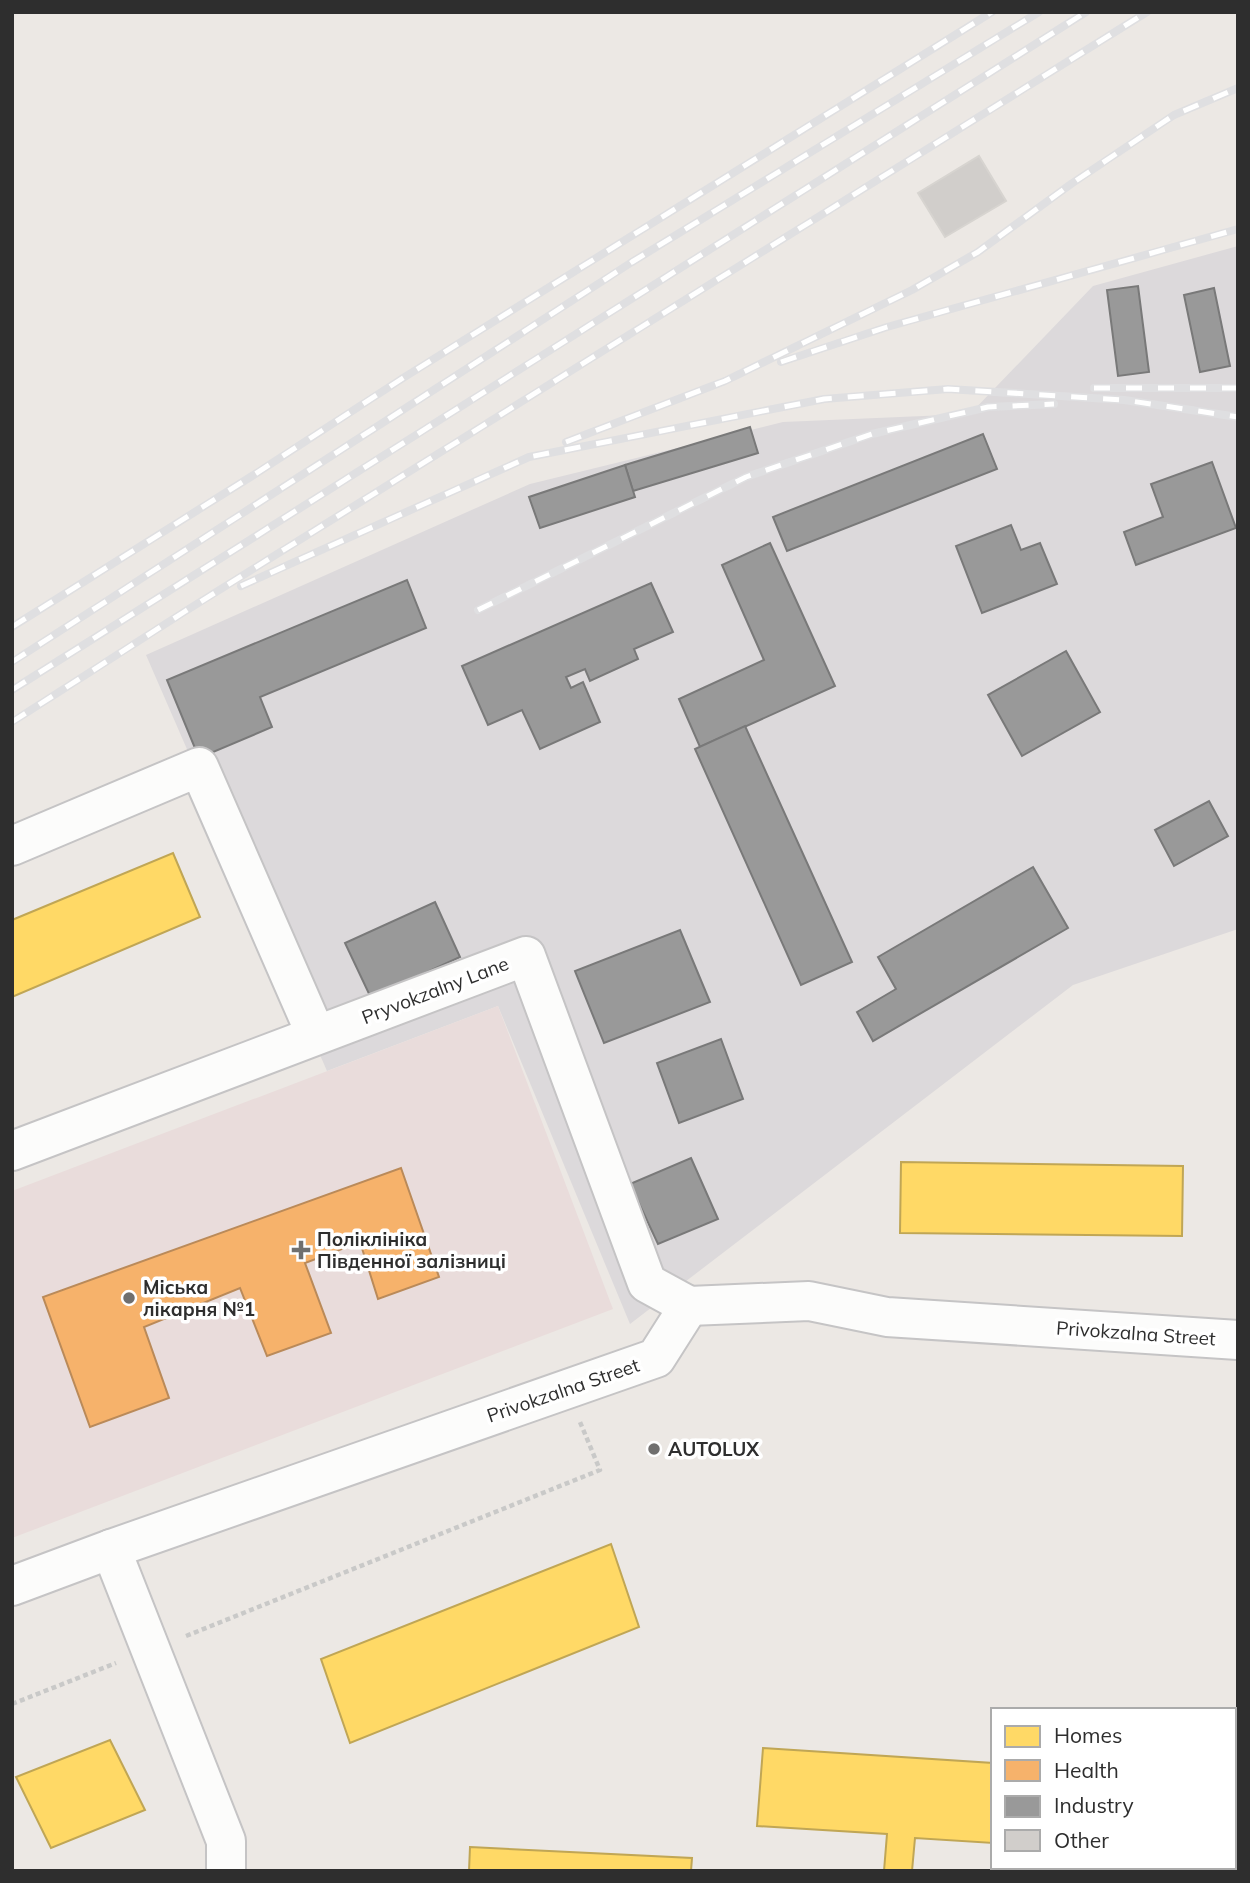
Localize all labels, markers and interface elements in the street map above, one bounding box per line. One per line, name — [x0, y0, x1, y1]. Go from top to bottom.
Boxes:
street label: Pryvokzalny Lane — [358, 951, 512, 1029]
place label: Поліклініка Південної залізниці — [317, 1227, 506, 1273]
marker: Поліклініка Південної залізниці — [291, 1240, 311, 1260]
place label: Міська лікарня №1 — [143, 1275, 255, 1321]
marker: Міська лікарня №1 — [121, 1290, 137, 1306]
street label: Privokzalna Street — [1055, 1315, 1217, 1351]
street label: Privokzalna Street — [484, 1353, 643, 1427]
place label: AUTOLUX — [668, 1437, 759, 1461]
marker: AUTOLUX — [646, 1441, 662, 1457]
legend — [991, 1708, 1236, 1869]
text: Homes — [1054, 1722, 1122, 1748]
text: Health — [1054, 1757, 1119, 1783]
text: Industry — [1054, 1792, 1134, 1818]
text: Other — [1054, 1827, 1109, 1853]

